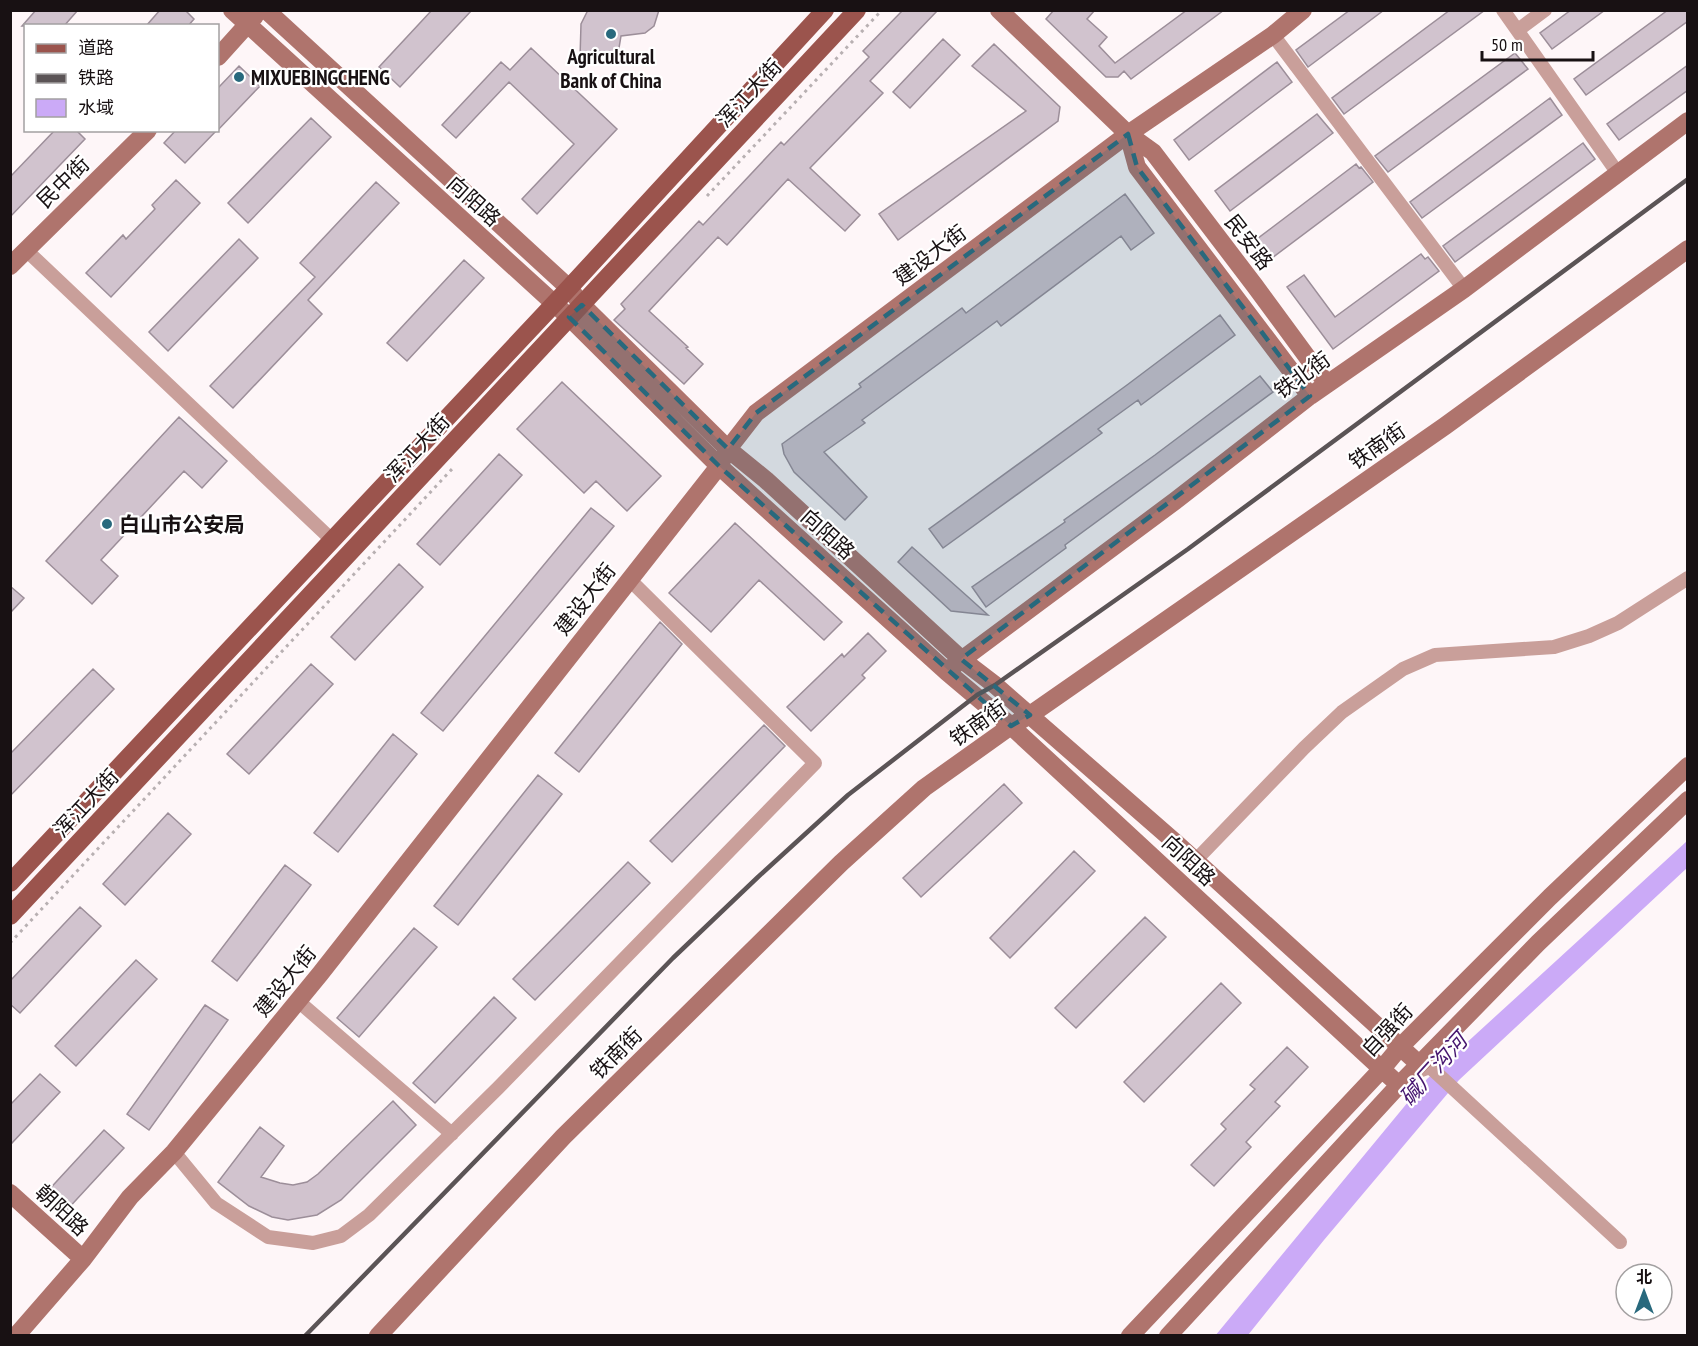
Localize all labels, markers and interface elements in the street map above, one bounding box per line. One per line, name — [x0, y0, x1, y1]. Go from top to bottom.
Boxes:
legend — [24, 24, 219, 132]
scale bar — [1482, 24, 1593, 62]
marker: Agricultural Bank of China — [604, 27, 618, 41]
text: 50 m — [1491, 33, 1523, 56]
text: 道路 — [78, 36, 114, 59]
place label: Agricultural Bank of China — [560, 43, 662, 94]
street label: 浑江大街 — [710, 53, 788, 133]
place label: MIXUEBINGCHENG — [251, 64, 390, 91]
text: 铁路 — [78, 66, 114, 89]
marker: MIXUEBINGCHENG — [232, 70, 246, 84]
text: 水域 — [78, 96, 114, 119]
street label: 民中街 — [31, 150, 95, 214]
street label: 向阳路 — [442, 170, 506, 232]
street label: 民安路 — [1219, 209, 1279, 275]
street label: 建设大街 — [888, 219, 972, 291]
street label: 铁北街 — [1269, 346, 1335, 404]
street label: 浑江大街 — [378, 408, 456, 488]
street label: 铁南街 — [1343, 417, 1411, 475]
street label: 向阳路 — [796, 503, 860, 565]
place label: 白山市公安局 — [119, 511, 245, 538]
marker: 白山市公安局 — [100, 517, 114, 531]
street label: 建设大街 — [549, 558, 621, 640]
street label: 铁南街 — [944, 694, 1012, 752]
street label: 浑江大街 — [47, 763, 125, 843]
street label: 向阳路 — [1157, 829, 1221, 891]
street label: 建设大街 — [248, 940, 322, 1022]
street label: 自强街 — [1356, 998, 1418, 1062]
street label: 铁南街 — [584, 1021, 648, 1085]
water label: 碱厂沟河 — [1393, 1024, 1476, 1111]
street label: 朝阳路 — [30, 1179, 94, 1241]
north arrow — [1614, 1262, 1674, 1322]
text: 北 — [1636, 1267, 1652, 1287]

